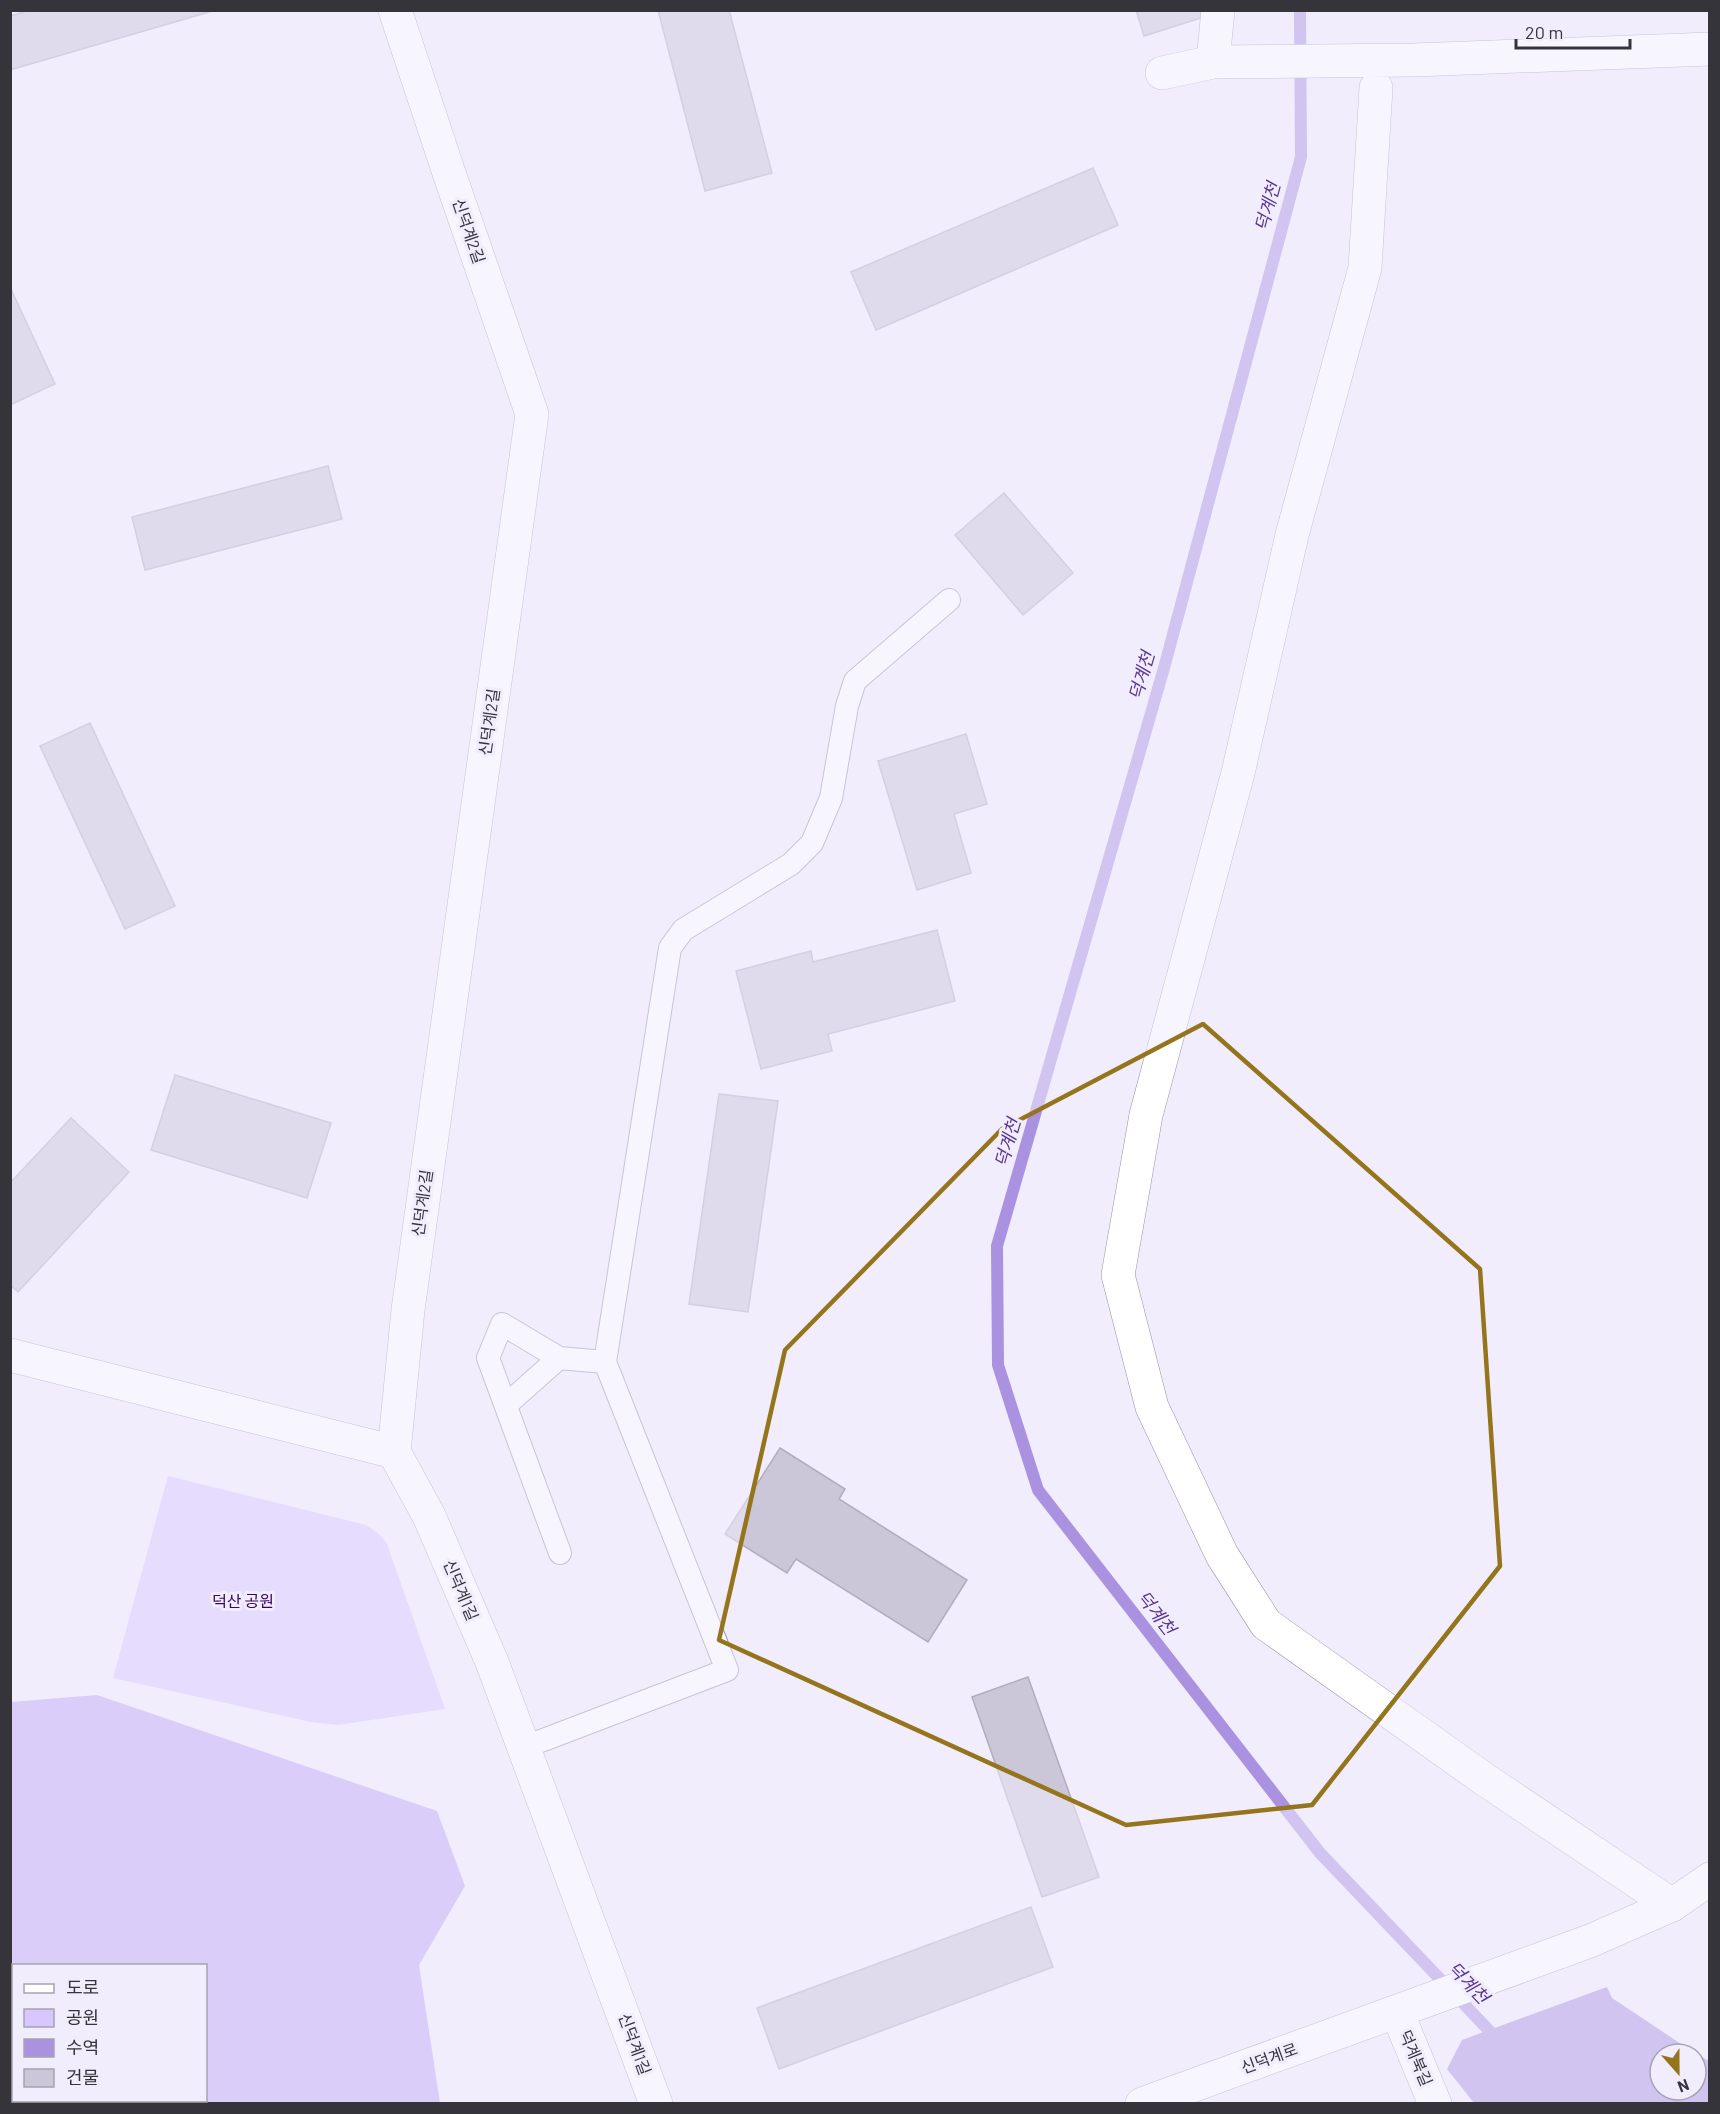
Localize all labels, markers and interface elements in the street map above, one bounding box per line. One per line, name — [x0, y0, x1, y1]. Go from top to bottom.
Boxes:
scale bar — [1516, 12, 1630, 50]
text: 20 m — [1525, 21, 1563, 43]
water label: 덕계천 — [1250, 178, 1285, 234]
street label: 신덕계2길 — [450, 196, 489, 266]
water label: 덕계천 — [1124, 646, 1159, 703]
street label: 신덕계2길 — [474, 687, 503, 757]
water label: 덕계천 — [990, 1113, 1025, 1170]
street label: 신덕계2길 — [407, 1168, 436, 1238]
street label: 신덕계1길 — [440, 1556, 483, 1623]
water label: 덕계천 — [1133, 1586, 1182, 1641]
park label: 덕산 공원 — [212, 1591, 274, 1610]
water label: 덕계천 — [1444, 1957, 1496, 2010]
legend — [12, 1964, 207, 2102]
text: 도로 — [66, 1976, 99, 1998]
text: 공원 — [66, 2006, 99, 2028]
street label: 신덕계1길 — [616, 2010, 655, 2077]
street label: 덕계북길 — [1396, 2027, 1437, 2089]
text: 수역 — [66, 2036, 99, 2058]
street label: 신덕계로 — [1238, 2038, 1300, 2077]
north arrow — [1648, 2042, 1708, 2102]
text: 건물 — [66, 2066, 99, 2088]
text: N — [1675, 2076, 1692, 2097]

